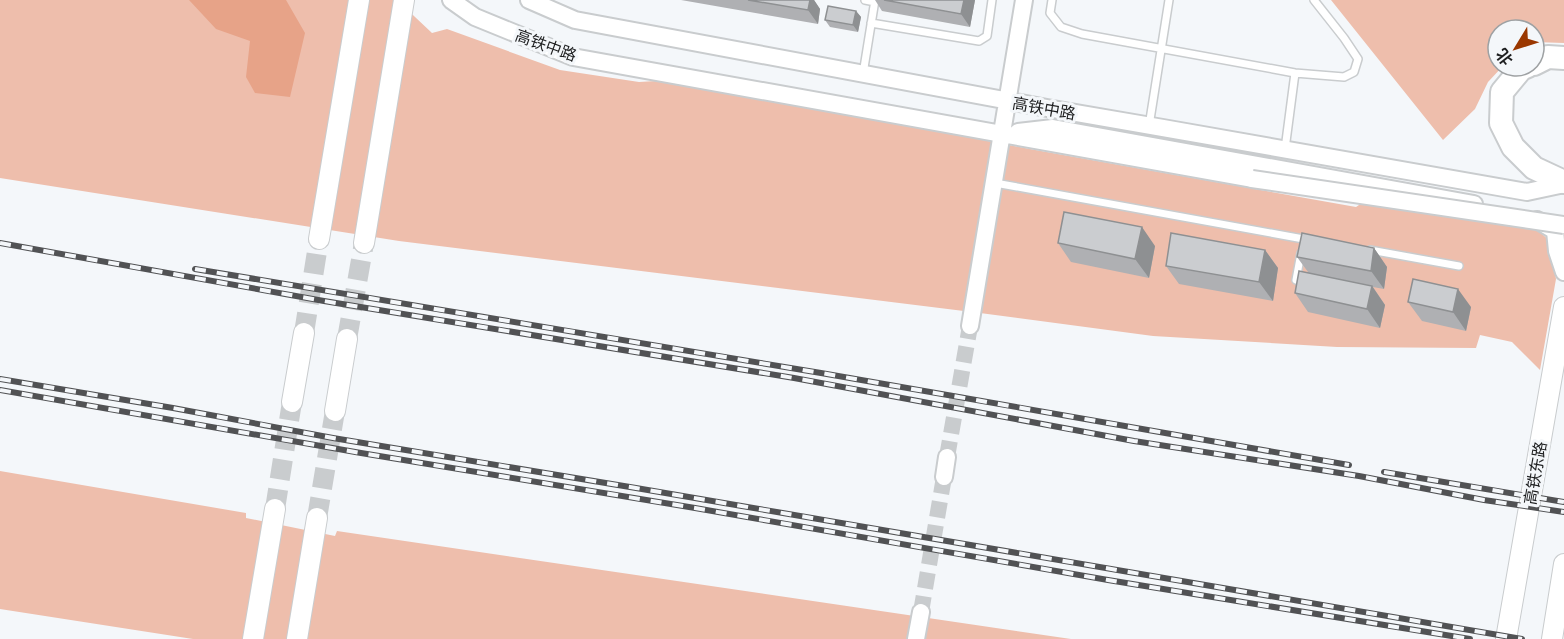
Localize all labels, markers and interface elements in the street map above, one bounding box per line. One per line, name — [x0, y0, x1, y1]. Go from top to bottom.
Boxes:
north arrow — [1486, 18, 1546, 78]
street label: 高铁中路 — [513, 26, 579, 65]
text: 北 — [1492, 45, 1517, 69]
street label: 高铁中路 — [1011, 94, 1077, 123]
street label: 高铁东路 — [1521, 440, 1550, 506]

